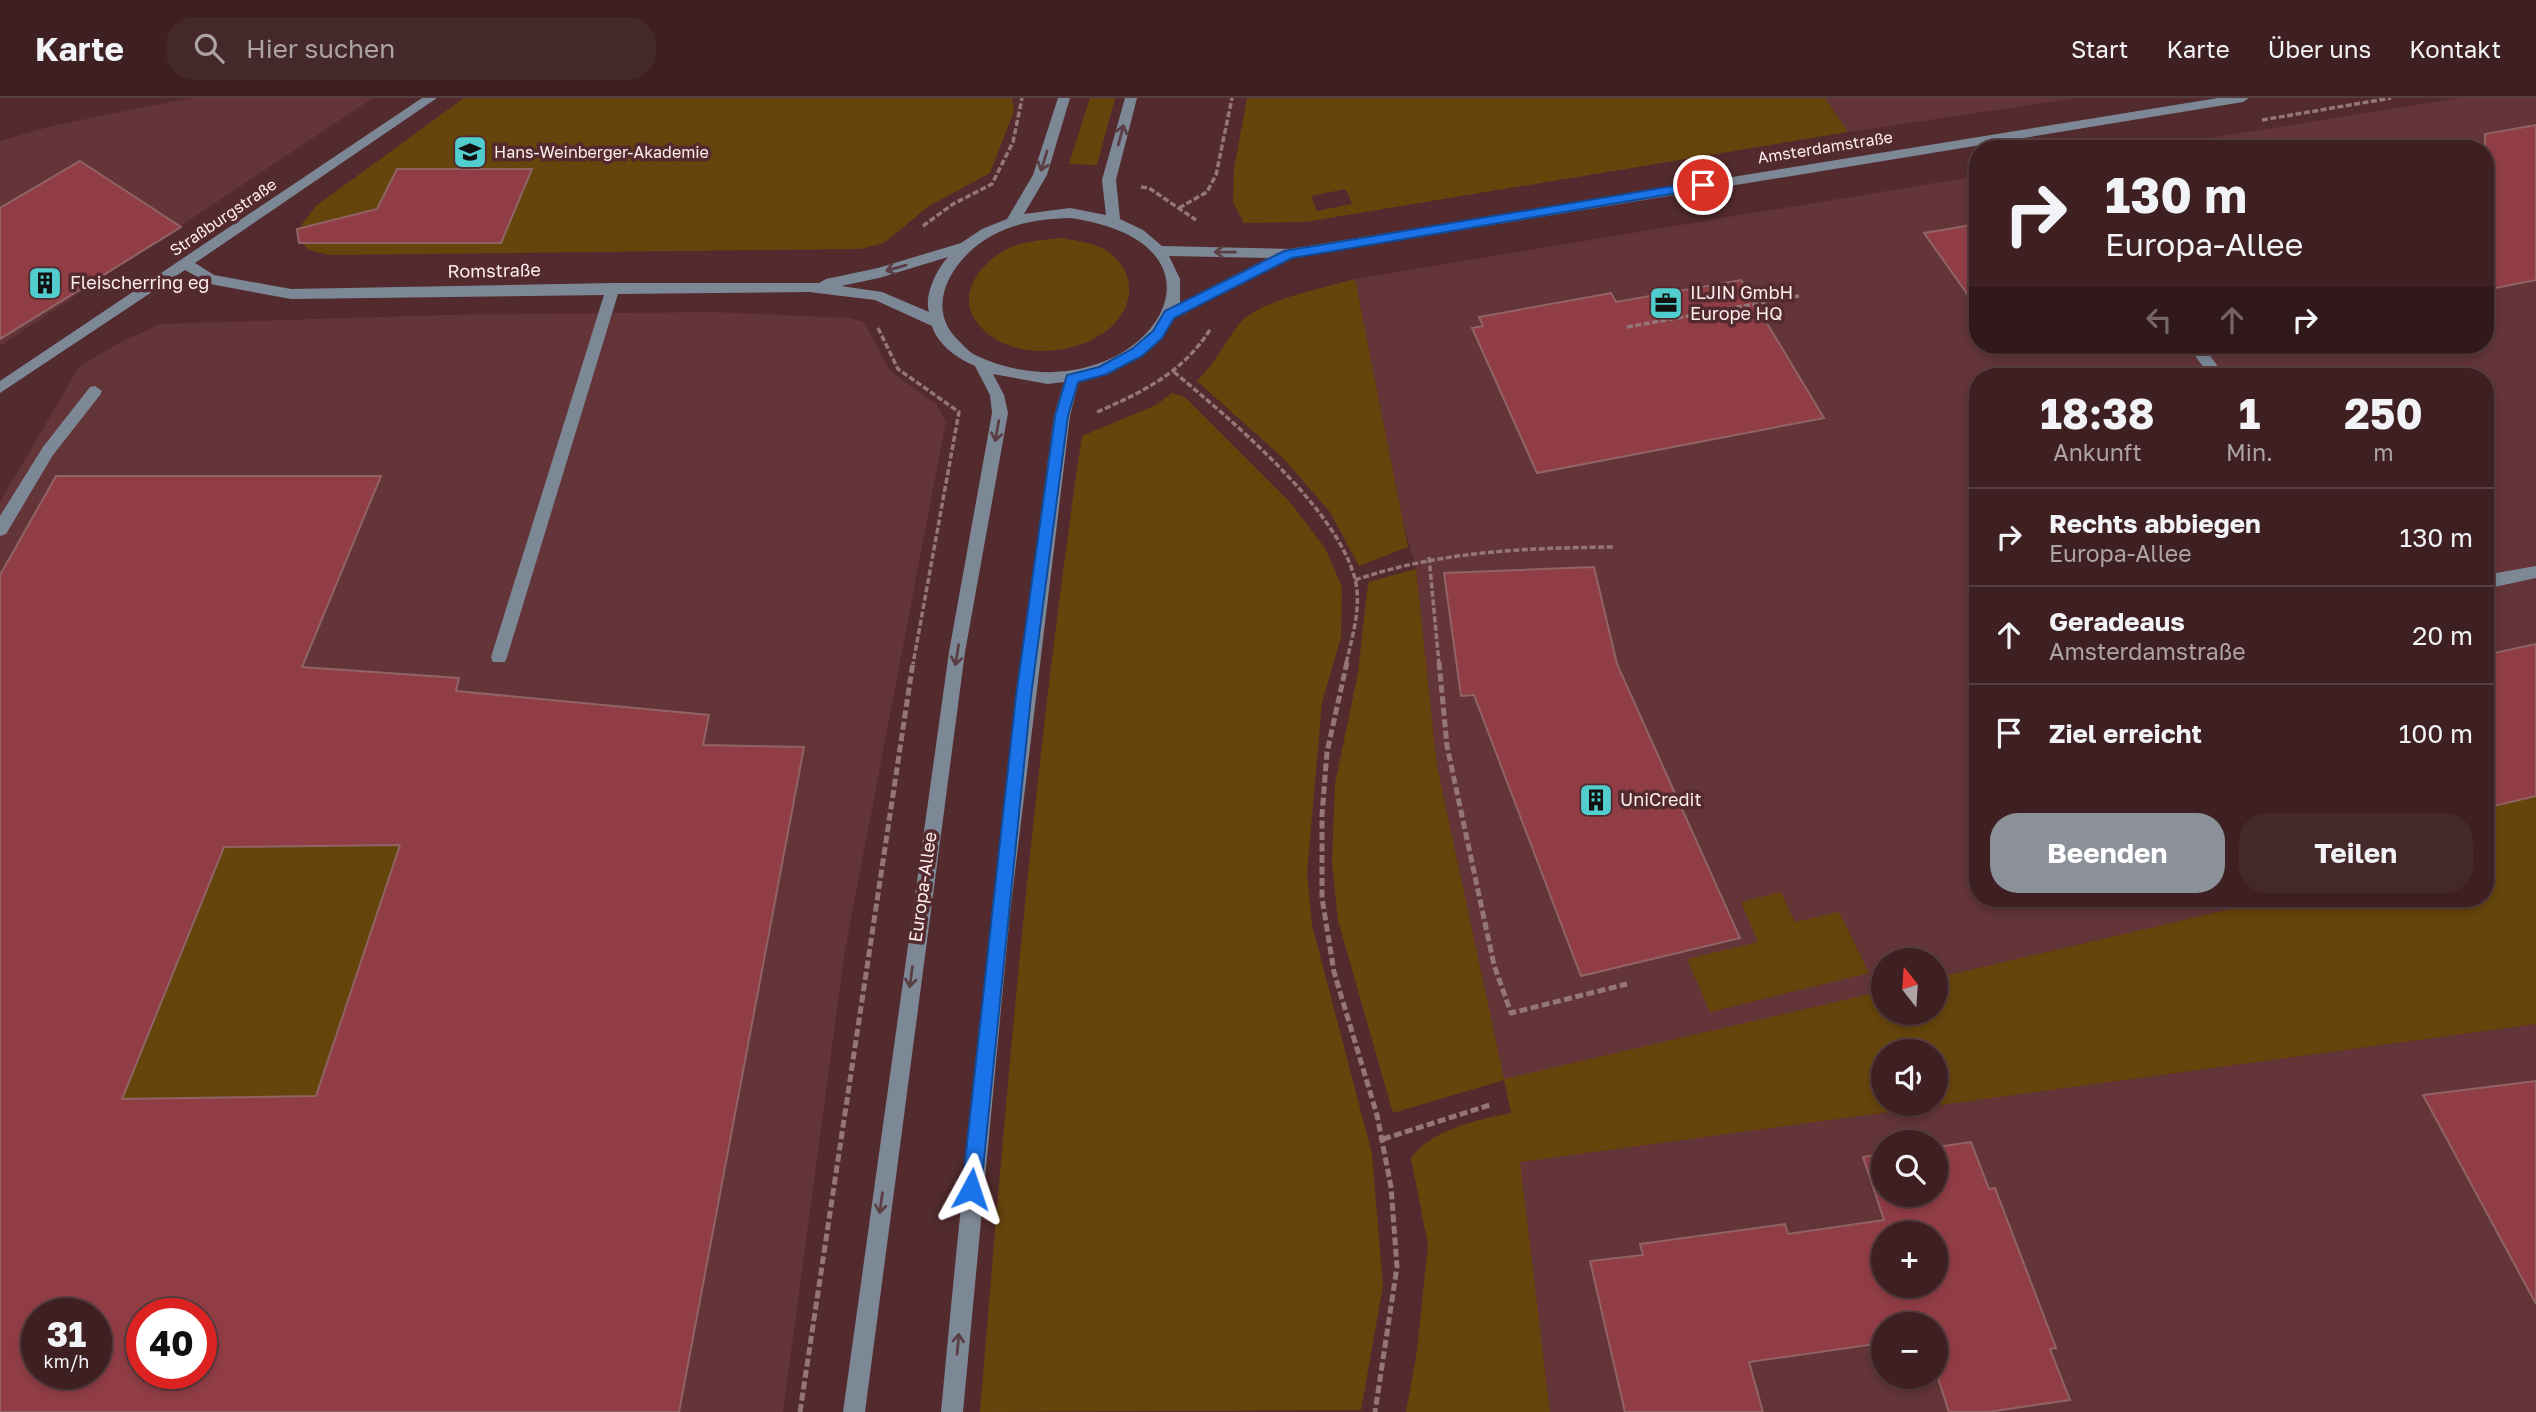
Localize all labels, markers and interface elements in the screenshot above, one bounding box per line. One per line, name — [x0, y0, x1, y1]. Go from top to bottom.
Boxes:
search box — [166, 17, 656, 80]
text: Karte — [35, 29, 124, 68]
icon: search — [190, 29, 228, 67]
text: Hier suchen — [246, 33, 395, 64]
text: Start — [2071, 34, 2128, 63]
text: Karte — [2166, 34, 2230, 63]
text: Über uns — [2268, 34, 2371, 63]
text: Kontakt — [2409, 34, 2501, 63]
one-way arrow — [1115, 124, 1128, 147]
street label: Amsterdamstraße — [1756, 126, 1894, 168]
school or university icon: Hans-Weinberger-Akademie — [451, 133, 489, 171]
place label: Hans-Weinberger-Akademie — [494, 142, 709, 162]
one-way arrow — [1037, 150, 1050, 172]
pin — [1673, 155, 1733, 215]
text: 130 m — [2105, 165, 2247, 224]
icon: arrive — [1684, 166, 1722, 204]
icon: right — [1990, 168, 2081, 259]
street label: Straßburgstraße — [166, 174, 280, 260]
text: Europa-Allee — [2105, 225, 2303, 263]
one-way arrow — [1213, 245, 1236, 259]
street label: Romstraße — [447, 258, 541, 282]
one-way arrow — [885, 262, 907, 275]
building icon: Fleischerring eg — [26, 264, 64, 302]
place label: Fleischerring eg — [70, 271, 209, 293]
place label: ILJIN GmbH Europe HQ — [1690, 281, 1793, 324]
office icon: ILJIN GmbH Europe HQ — [1647, 284, 1685, 322]
icon: left — [2140, 301, 2178, 339]
icon: ahead — [2213, 301, 2251, 339]
icon: right — [2286, 301, 2324, 339]
text: 18:38 — [2040, 388, 2155, 438]
text: 1 — [2239, 388, 2260, 438]
text: 250 — [2344, 388, 2423, 438]
one-way arrow — [990, 419, 1003, 442]
text: Ankunft — [2053, 438, 2142, 466]
text: Min. — [2226, 438, 2273, 466]
text: m — [2373, 438, 2394, 466]
text: Rechts abbiegen — [2049, 508, 2261, 539]
icon: right — [1990, 518, 2028, 556]
text: 130 m — [2400, 522, 2473, 553]
text: Europa-Allee — [2049, 539, 2192, 567]
text: Geradeaus — [2049, 606, 2185, 637]
icon: ahead — [1990, 616, 2028, 654]
text: 20 m — [2412, 620, 2473, 651]
text: Amsterdamstraße — [2049, 637, 2246, 665]
one-way arrow — [950, 643, 963, 666]
icon: arrive — [1990, 714, 2028, 752]
text: Ziel erreicht — [2049, 718, 2202, 749]
text: 100 m — [2399, 718, 2473, 749]
building icon: UniCredit — [1577, 781, 1615, 819]
place label: UniCredit — [1620, 788, 1702, 810]
button: Beenden — [1990, 813, 2225, 893]
button: Teilen — [2239, 813, 2473, 893]
street label: Europa-Allee — [903, 830, 941, 944]
north arrow — [1871, 948, 1948, 1026]
map controls — [1871, 948, 1948, 1389]
one-way arrow — [904, 965, 917, 988]
button: sound — [1871, 1039, 1948, 1116]
button: search — [1871, 1130, 1948, 1207]
position arrow — [934, 1152, 1008, 1226]
one-way arrow — [874, 1191, 887, 1214]
button: + — [1871, 1221, 1948, 1298]
speed limit sign: 40 — [126, 1298, 217, 1389]
button: − — [1871, 1312, 1948, 1389]
text: 31 — [47, 1313, 86, 1355]
one-way arrow — [952, 1333, 965, 1356]
text: km/h — [44, 1350, 89, 1372]

